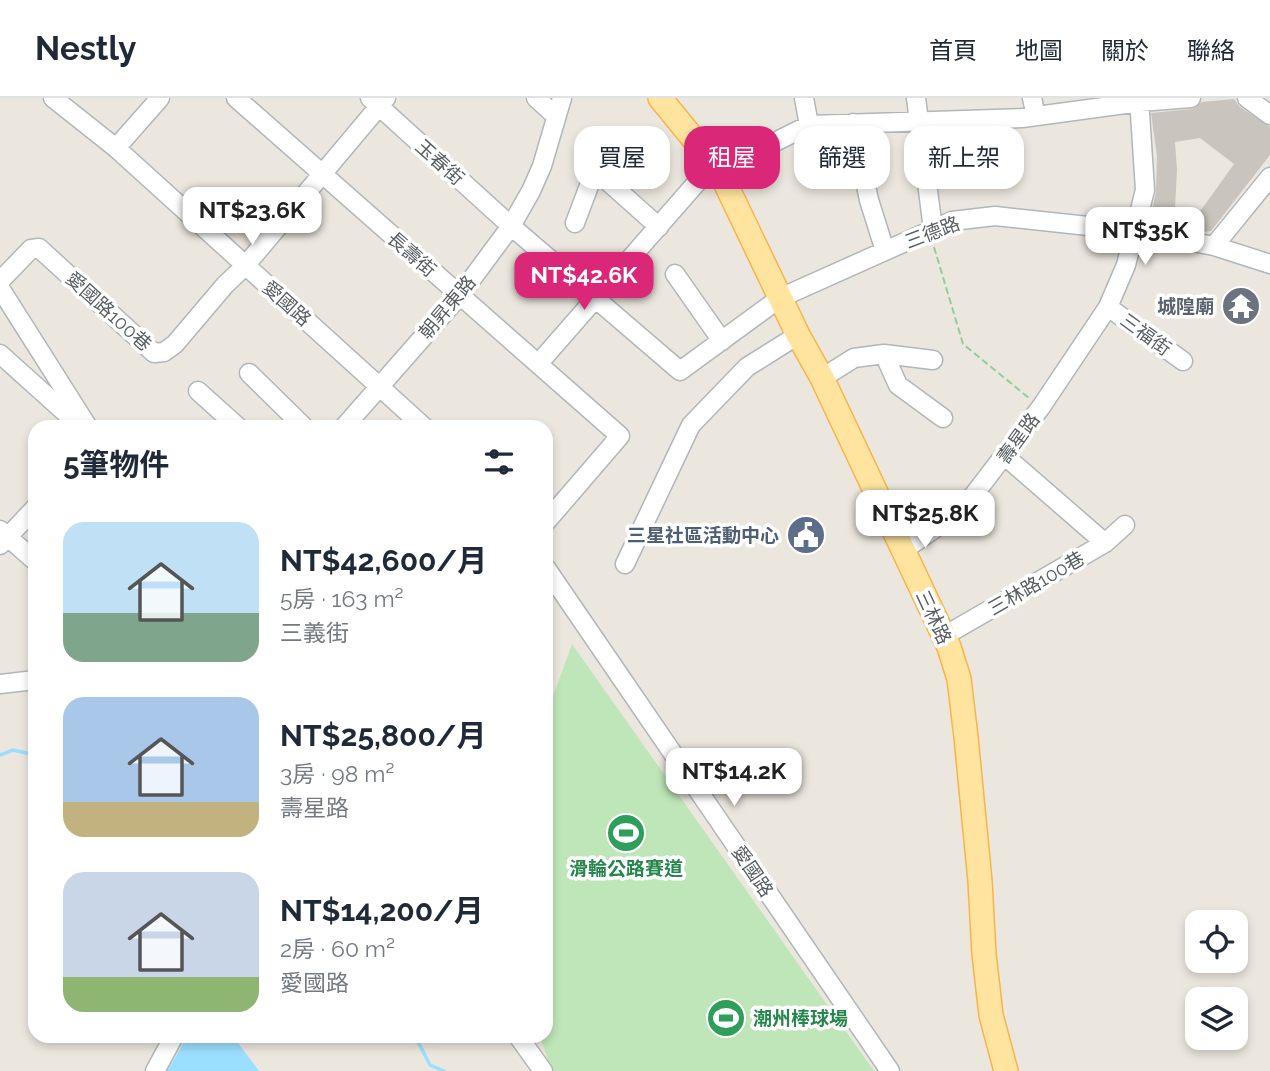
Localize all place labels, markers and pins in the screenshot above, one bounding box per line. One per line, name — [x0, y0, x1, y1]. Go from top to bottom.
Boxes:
pin: NT$23.6K — [180, 188, 324, 247]
pin: NT$35K — [1088, 208, 1202, 267]
pin: NT$42.6K — [512, 252, 656, 312]
temple icon: 城隍廟 — [1220, 285, 1262, 327]
place label: 城隍廟 — [1157, 295, 1214, 317]
pin: NT$25.8K — [853, 490, 997, 550]
public building icon: 三星社區活動中心 — [785, 514, 827, 556]
place label: 三星社區活動中心 — [627, 524, 779, 546]
pin: NT$14.2K — [662, 748, 806, 808]
sports icon: 滑輪公路賽道 — [605, 812, 647, 854]
place label: 滑輪公路賽道 — [569, 857, 683, 879]
sports icon: 潮州棒球場 — [705, 997, 747, 1039]
place label: 潮州棒球場 — [753, 1007, 848, 1029]

